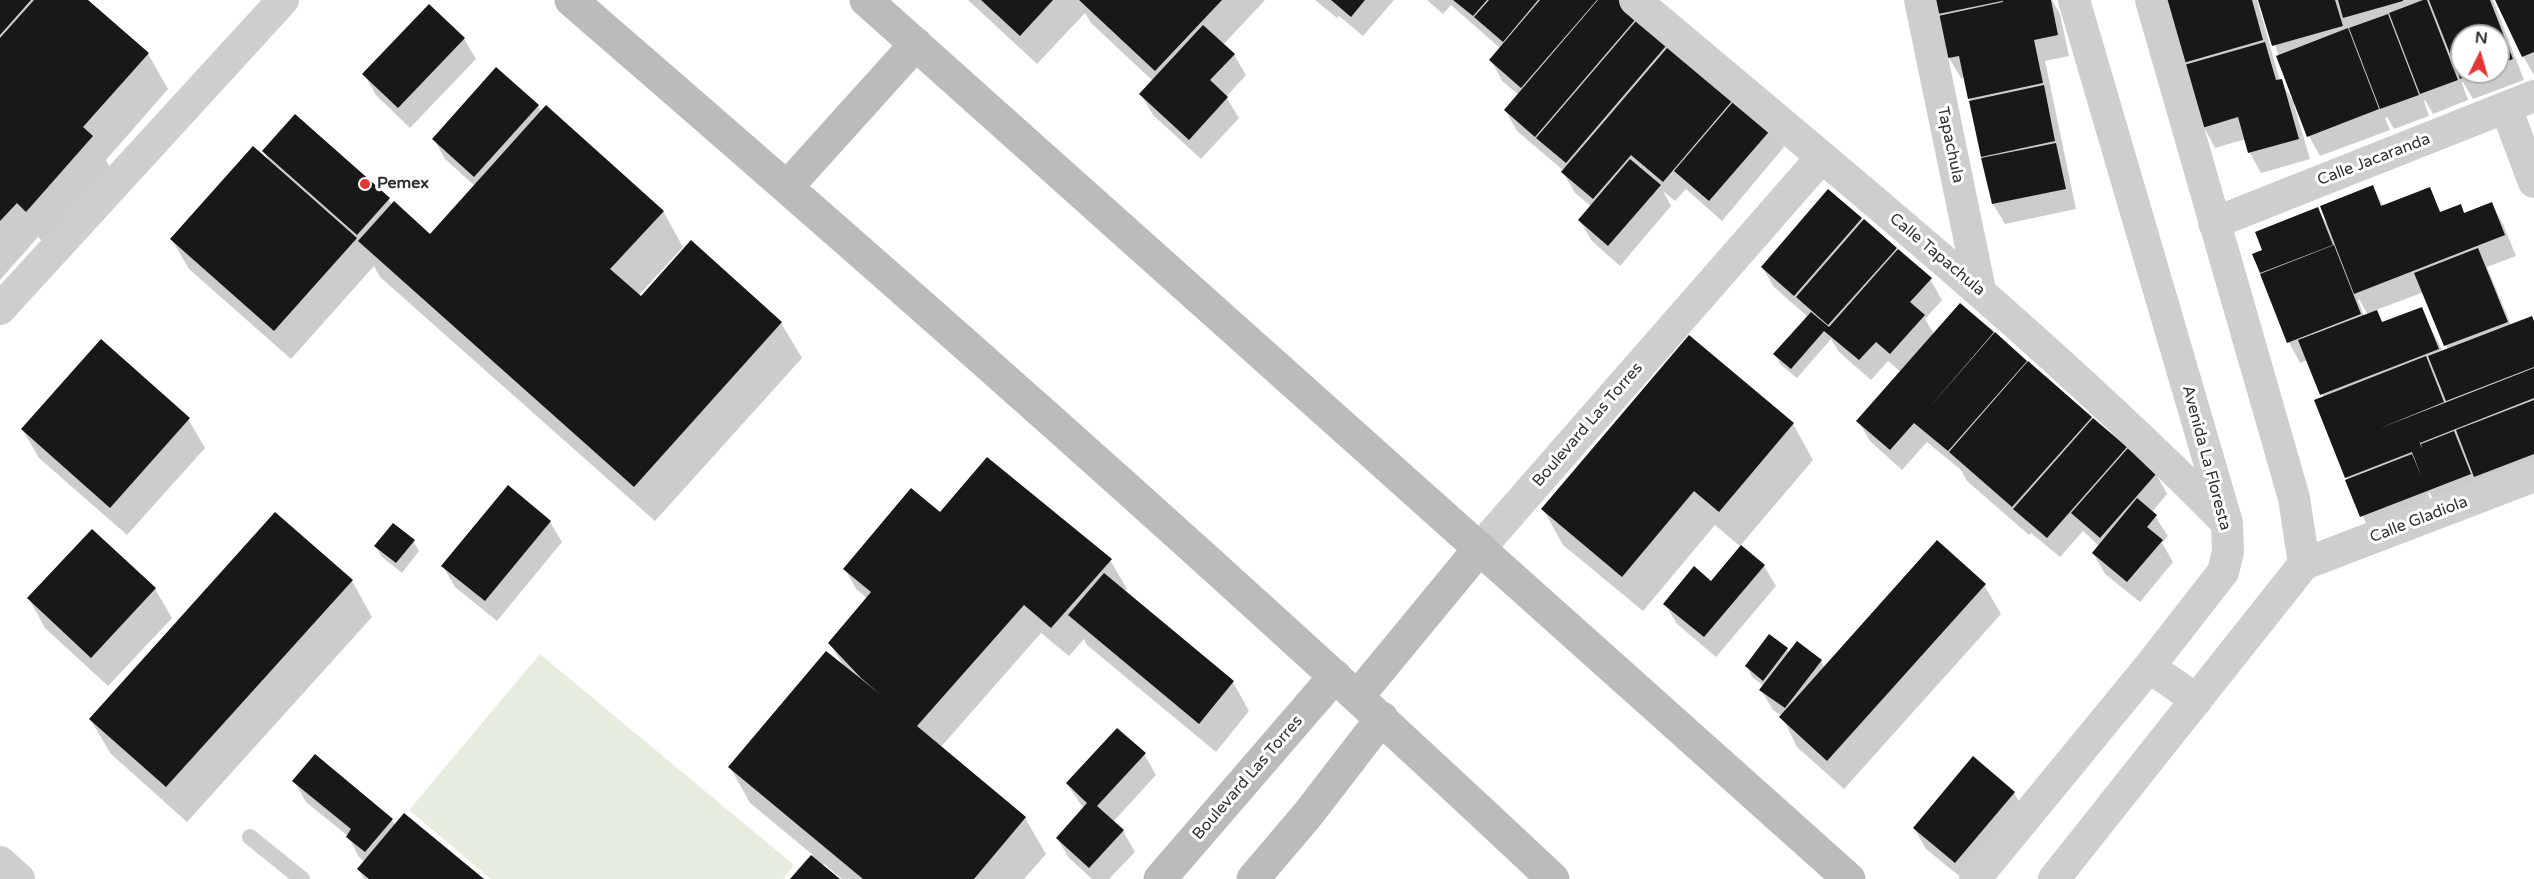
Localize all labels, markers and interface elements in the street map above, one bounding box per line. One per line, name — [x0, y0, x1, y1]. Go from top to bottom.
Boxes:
north arrow — [2450, 24, 2510, 84]
text: N — [2474, 28, 2489, 49]
street label: Tapachula — [1933, 105, 1967, 185]
street label: Calle Jacaranda — [2315, 130, 2433, 190]
place label: Pemex — [377, 174, 429, 194]
marker: Pemex — [358, 177, 372, 191]
street label: Calle Tapachula — [1885, 209, 1989, 301]
street label: Boulevard Las Torres — [1529, 359, 1647, 491]
street label: Avenida La Floresta — [2177, 383, 2235, 533]
street label: Calle Gladiola — [2367, 493, 2471, 547]
street label: Boulevard Las Torres — [1189, 712, 1307, 844]

